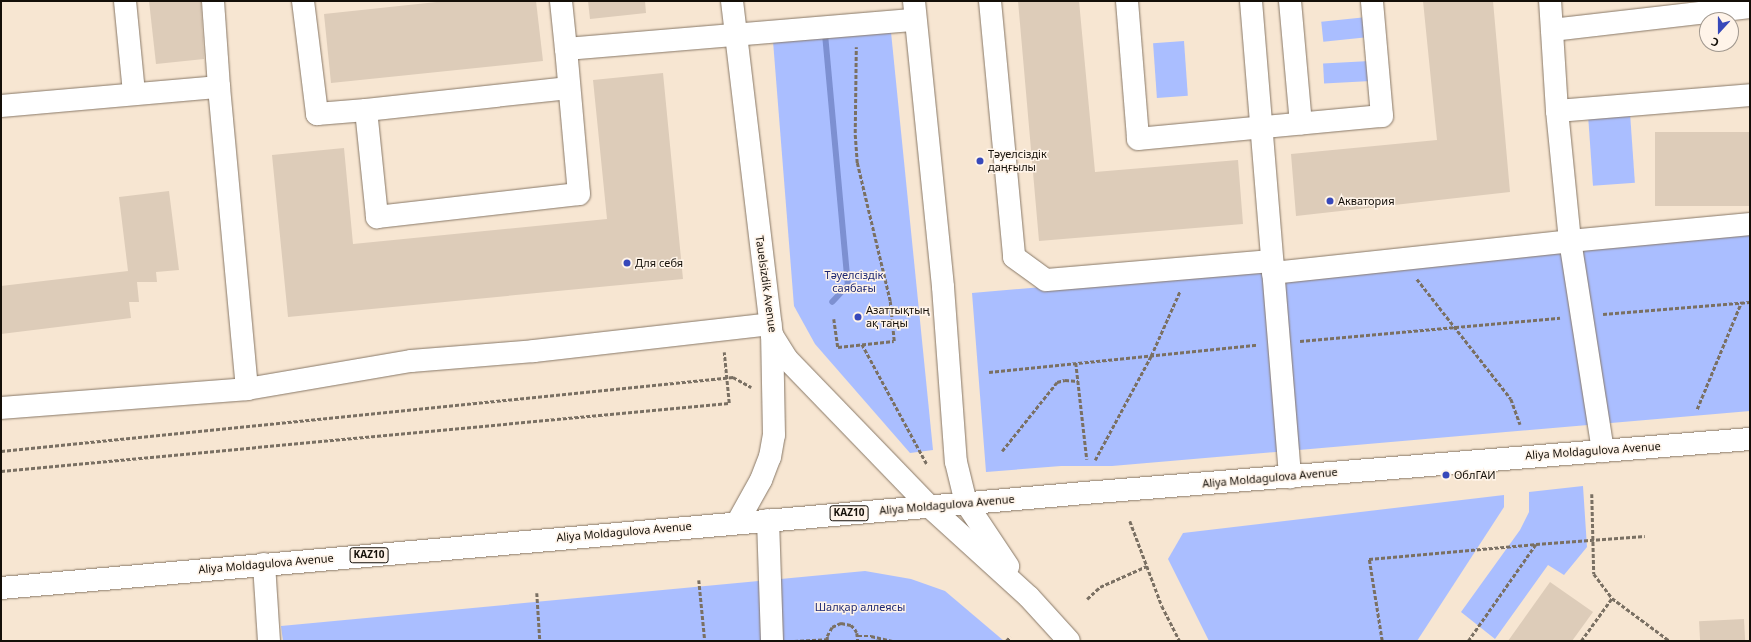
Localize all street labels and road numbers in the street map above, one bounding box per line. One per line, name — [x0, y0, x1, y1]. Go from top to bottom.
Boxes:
street label: Tauelsizdik Avenue — [753, 235, 779, 333]
street label: Aliya Moldagulova Avenue — [1525, 440, 1661, 462]
street label: Aliya Moldagulova Avenue — [1202, 466, 1338, 490]
street label: Aliya Moldagulova Avenue — [879, 493, 1015, 517]
road number: KAZ10 — [829, 505, 869, 521]
street label: Aliya Moldagulova Avenue — [556, 520, 692, 544]
road number: KAZ10 — [349, 547, 389, 563]
street label: Aliya Moldagulova Avenue — [198, 552, 334, 576]

